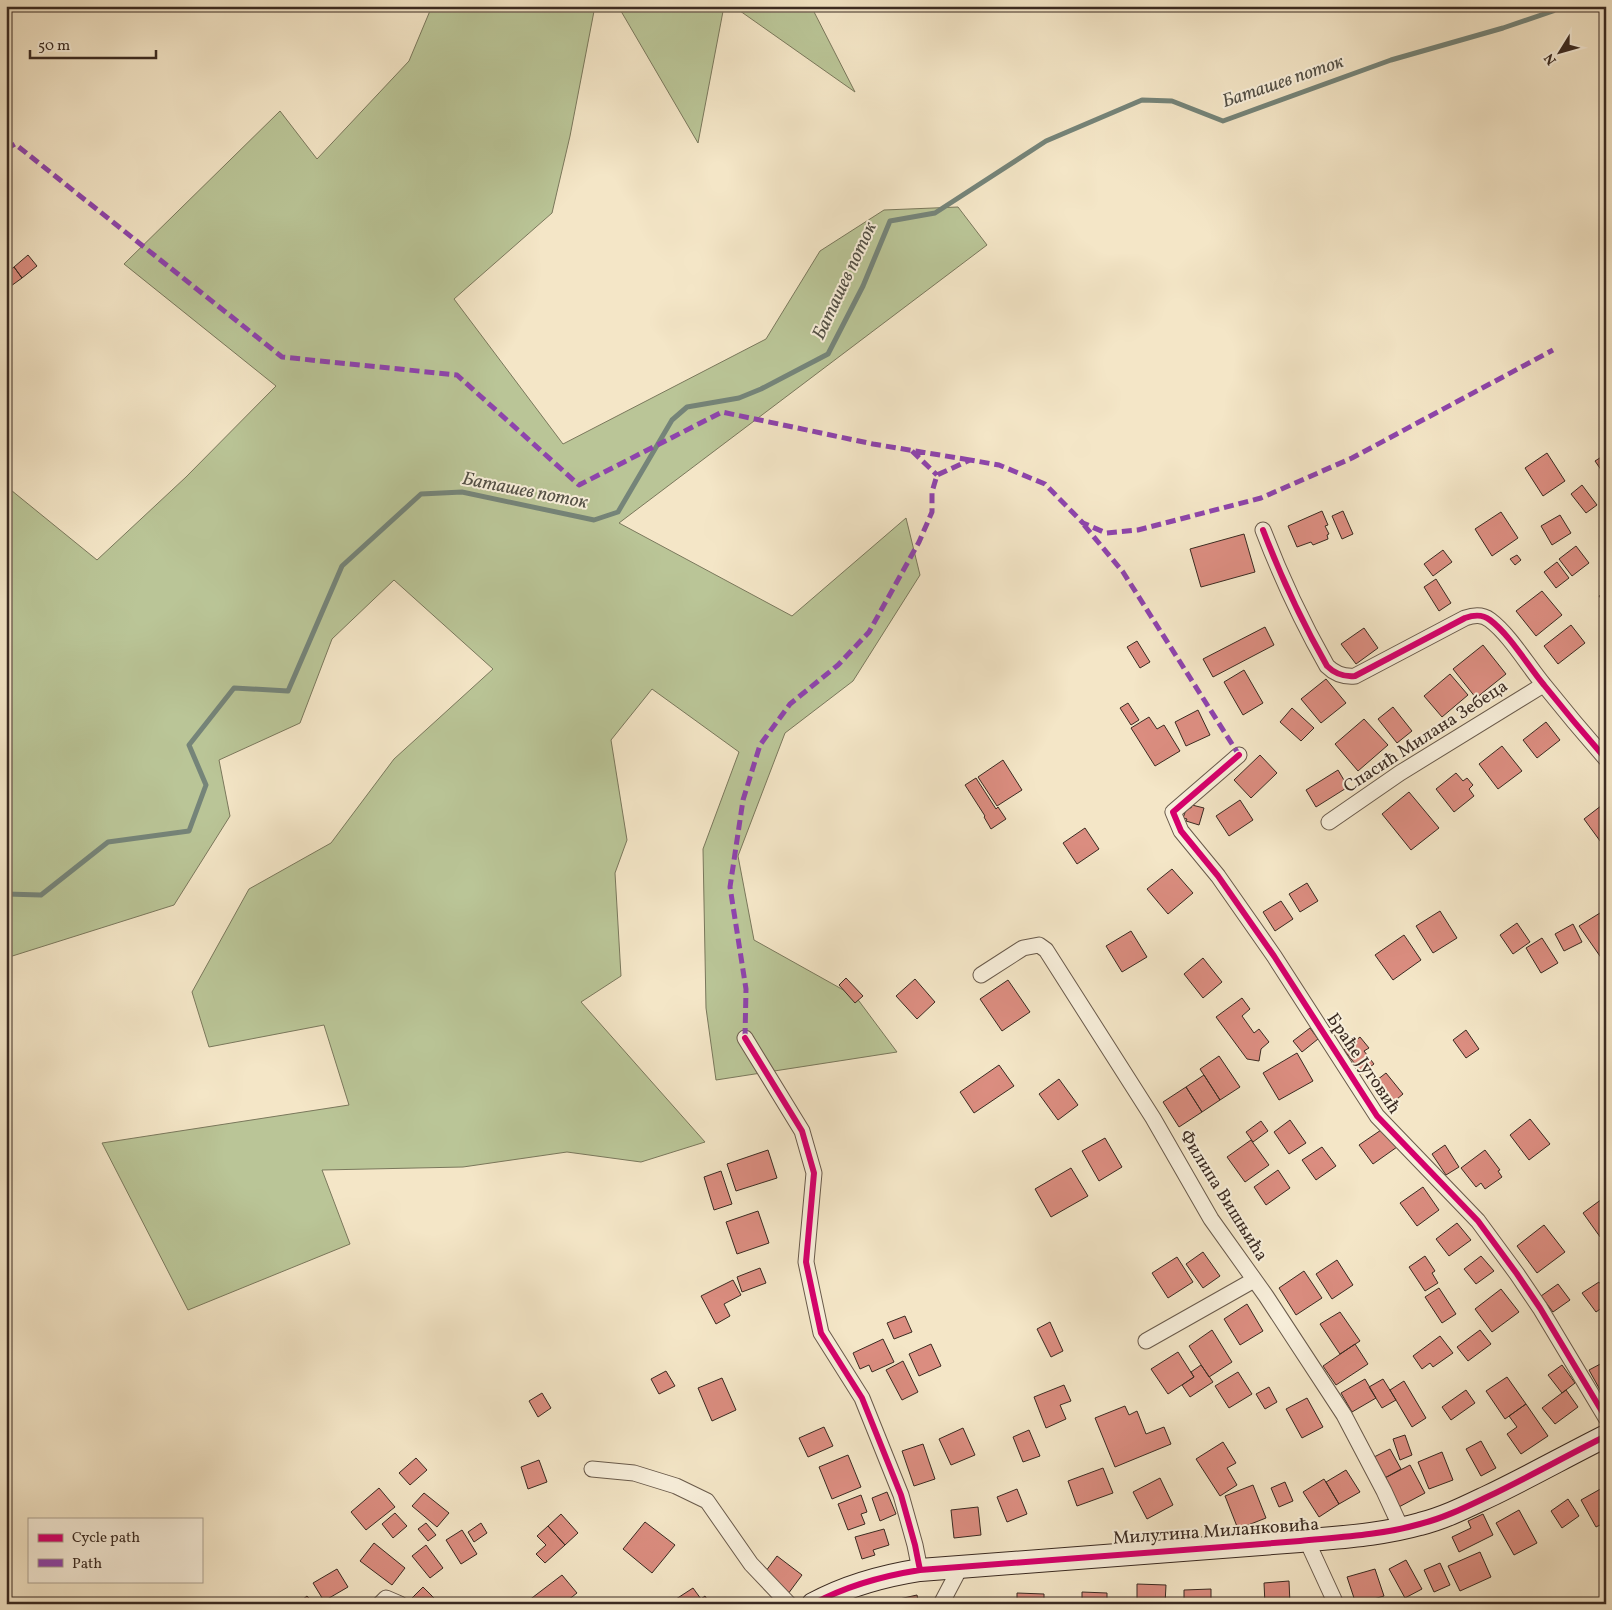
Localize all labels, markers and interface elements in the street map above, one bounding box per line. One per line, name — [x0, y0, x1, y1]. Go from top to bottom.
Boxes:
scale bar — [30, 28, 156, 60]
north arrow — [1534, 28, 1584, 78]
text: 50 m — [38, 36, 70, 57]
water label: Баташев поток — [1219, 49, 1348, 115]
text: N — [1540, 49, 1561, 69]
water label: Баташев поток — [806, 217, 884, 344]
water label: Баташев поток — [460, 466, 591, 516]
street label: Спасић Милана Зебеца — [1339, 674, 1513, 800]
street label: Браће Југовић — [1320, 1009, 1406, 1120]
street label: Филипа Вишњића — [1173, 1126, 1273, 1266]
street label: Милутина Миланковића — [1112, 1512, 1320, 1552]
legend — [28, 1518, 202, 1582]
text: Cycle path — [72, 1528, 140, 1549]
text: Path — [72, 1554, 102, 1575]

